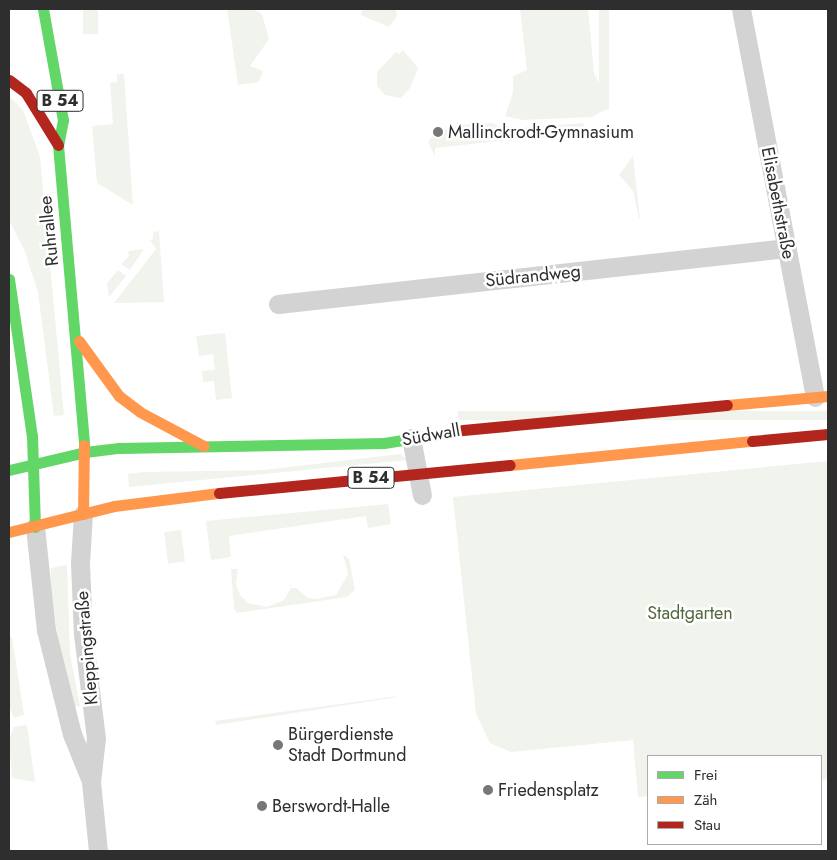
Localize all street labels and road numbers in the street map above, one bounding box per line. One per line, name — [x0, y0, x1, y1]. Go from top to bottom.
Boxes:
road number: B 54 — [36, 88, 84, 114]
street label: Elisabethstraße — [757, 145, 799, 261]
street label: Ruhrallee — [35, 195, 63, 267]
street label: Südrandweg — [484, 260, 582, 292]
street label: Südwall — [400, 419, 462, 451]
road number: B 54 — [347, 464, 395, 492]
street label: Kleppingstraße — [71, 590, 103, 706]

